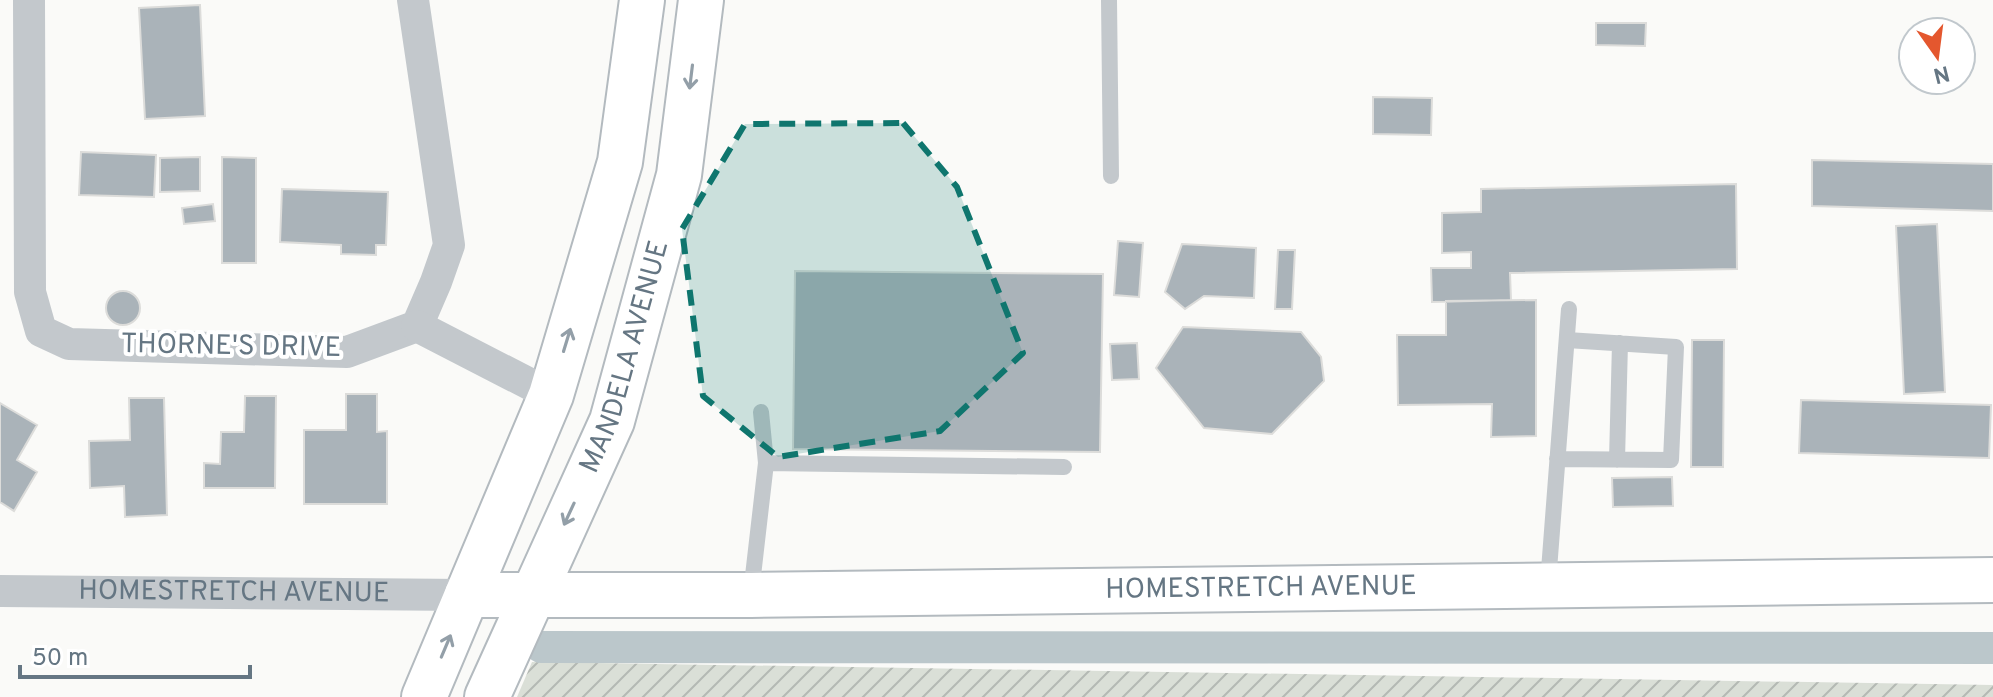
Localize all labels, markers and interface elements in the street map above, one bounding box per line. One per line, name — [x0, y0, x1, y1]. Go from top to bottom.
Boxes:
north arrow — [1897, 16, 1977, 96]
text: N — [1930, 58, 1952, 88]
one-way arrow — [684, 64, 699, 90]
street label: MANDELA AVENUE — [573, 237, 678, 479]
street label: THORNE'S DRIVE — [121, 327, 341, 367]
one-way arrow — [560, 328, 575, 354]
one-way arrow — [561, 502, 576, 526]
street label: HOMESTRETCH AVENUE — [1105, 569, 1417, 609]
street label: HOMESTRETCH AVENUE — [78, 574, 390, 612]
scale bar — [20, 629, 250, 679]
one-way arrow — [439, 634, 454, 659]
text: 50 m — [32, 644, 88, 674]

